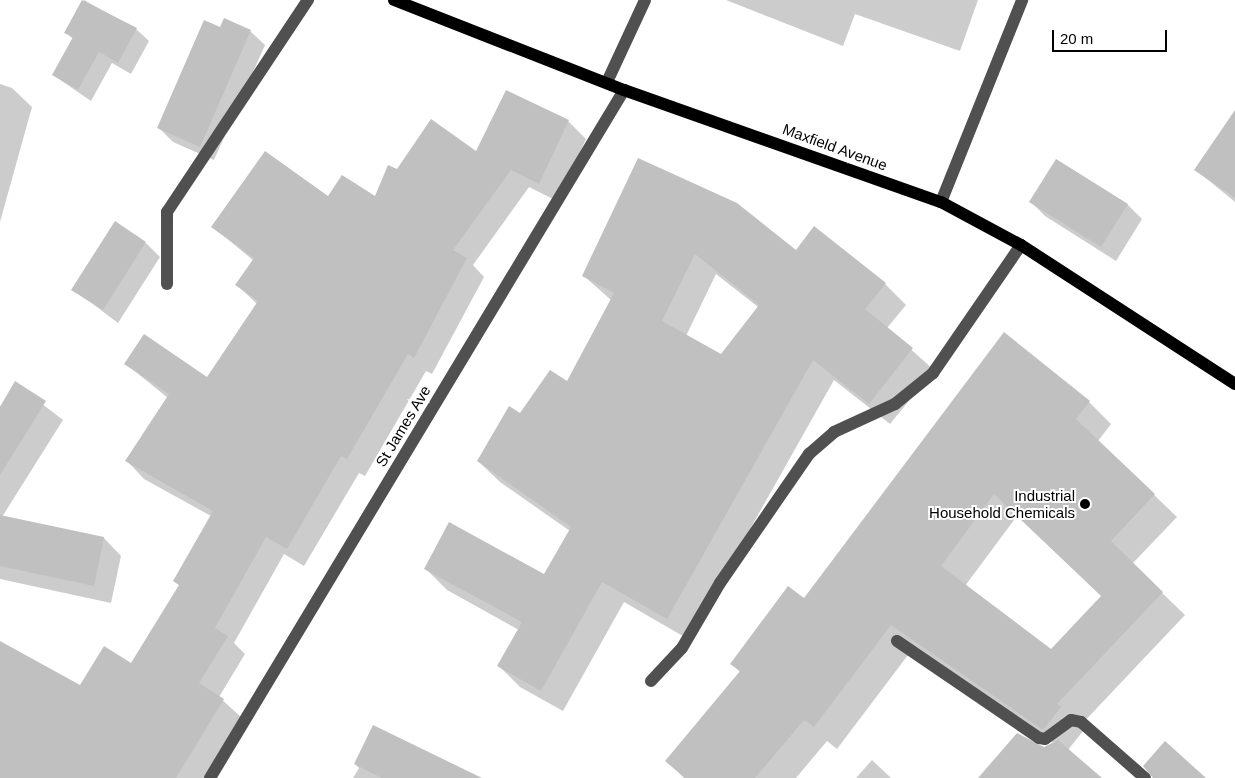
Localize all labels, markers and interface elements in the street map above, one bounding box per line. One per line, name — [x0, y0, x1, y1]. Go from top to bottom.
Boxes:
scale bar — [1055, 20, 1170, 52]
text: 20 m — [1060, 30, 1093, 47]
street label: Maxfield Avenue — [780, 120, 890, 174]
street label: St James Ave — [372, 382, 434, 470]
place label: Industrial Household Chemicals — [929, 486, 1075, 521]
marker: Industrial Household Chemicals — [1079, 498, 1091, 510]

